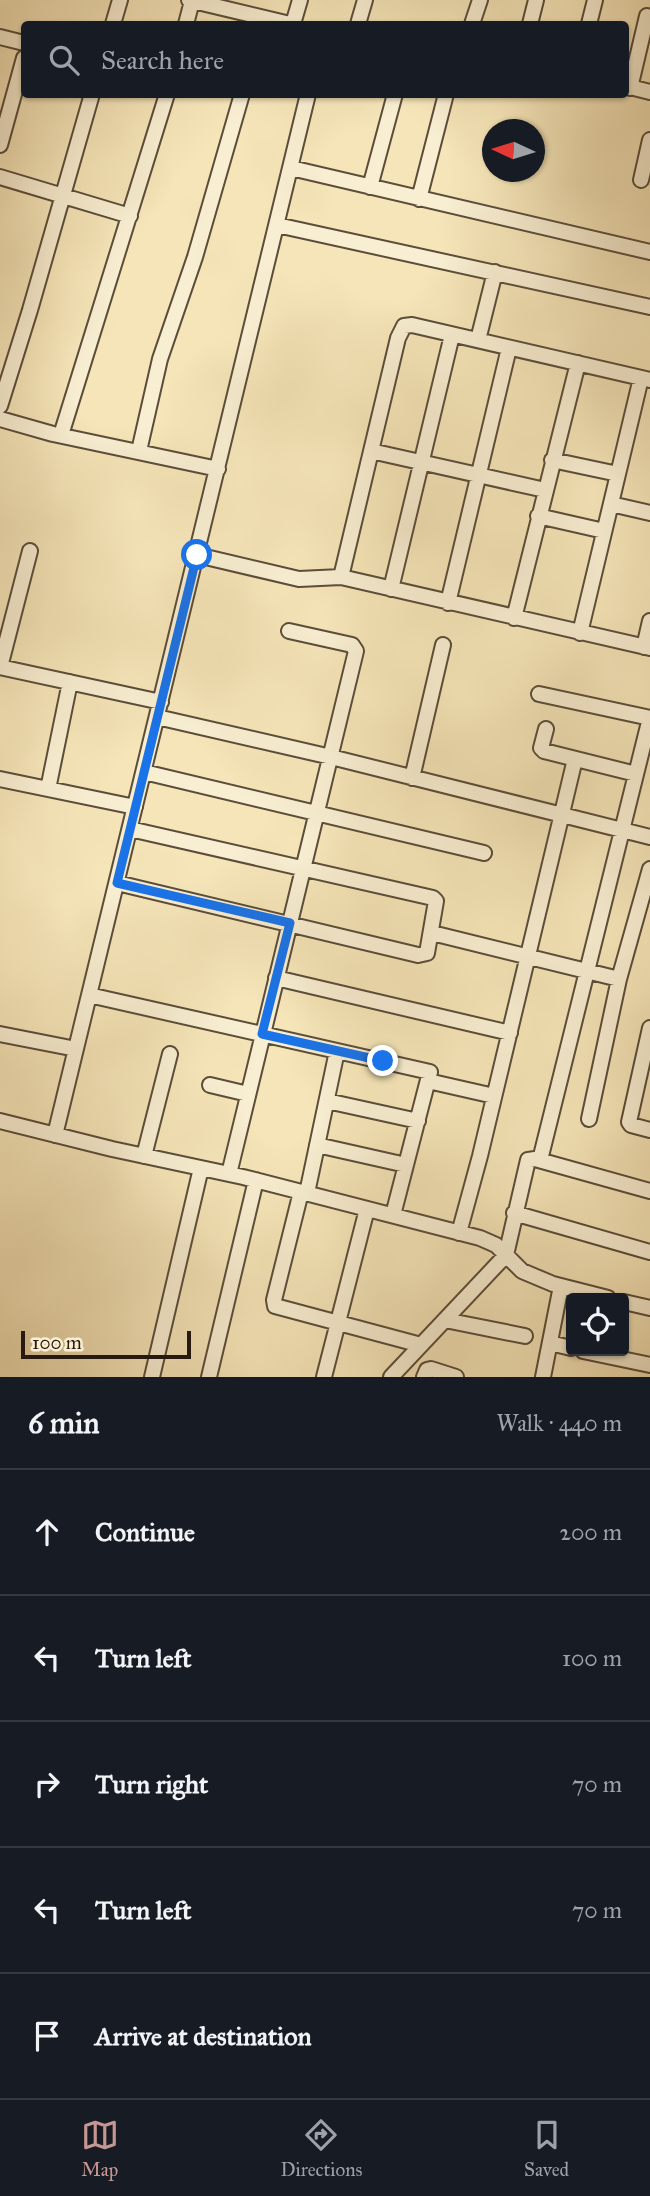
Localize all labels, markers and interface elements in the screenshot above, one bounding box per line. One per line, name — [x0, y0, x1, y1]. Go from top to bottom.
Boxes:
search box — [21, 21, 629, 98]
icon: search — [45, 41, 83, 79]
text: Search here — [101, 44, 224, 76]
north arrow — [482, 119, 545, 182]
route start — [181, 539, 212, 570]
route end — [367, 1045, 398, 1076]
map controls — [566, 1293, 629, 1356]
button: locate — [566, 1293, 629, 1356]
scale bar — [21, 1328, 191, 1360]
text: 100 m — [32, 1331, 82, 1354]
text: 6 min — [28, 1405, 100, 1441]
text: Walk · 440 m — [496, 1409, 622, 1437]
icon: ahead — [28, 1513, 66, 1551]
text: Continue — [95, 1516, 195, 1548]
text: 200 m — [560, 1518, 622, 1546]
icon: left — [28, 1639, 66, 1677]
text: Turn left — [95, 1642, 191, 1674]
text: 100 m — [562, 1644, 622, 1672]
icon: right — [28, 1765, 66, 1803]
text: Turn right — [95, 1768, 208, 1800]
text: 70 m — [572, 1770, 622, 1798]
icon: left — [28, 1891, 66, 1929]
text: Turn left — [95, 1894, 191, 1926]
text: 70 m — [572, 1896, 622, 1924]
icon: arrive — [28, 2017, 66, 2055]
text: Arrive at destination — [95, 2020, 312, 2052]
tab: Map — [81, 2116, 119, 2181]
tab: Directions — [280, 2116, 362, 2181]
tab: Saved — [524, 2116, 569, 2181]

